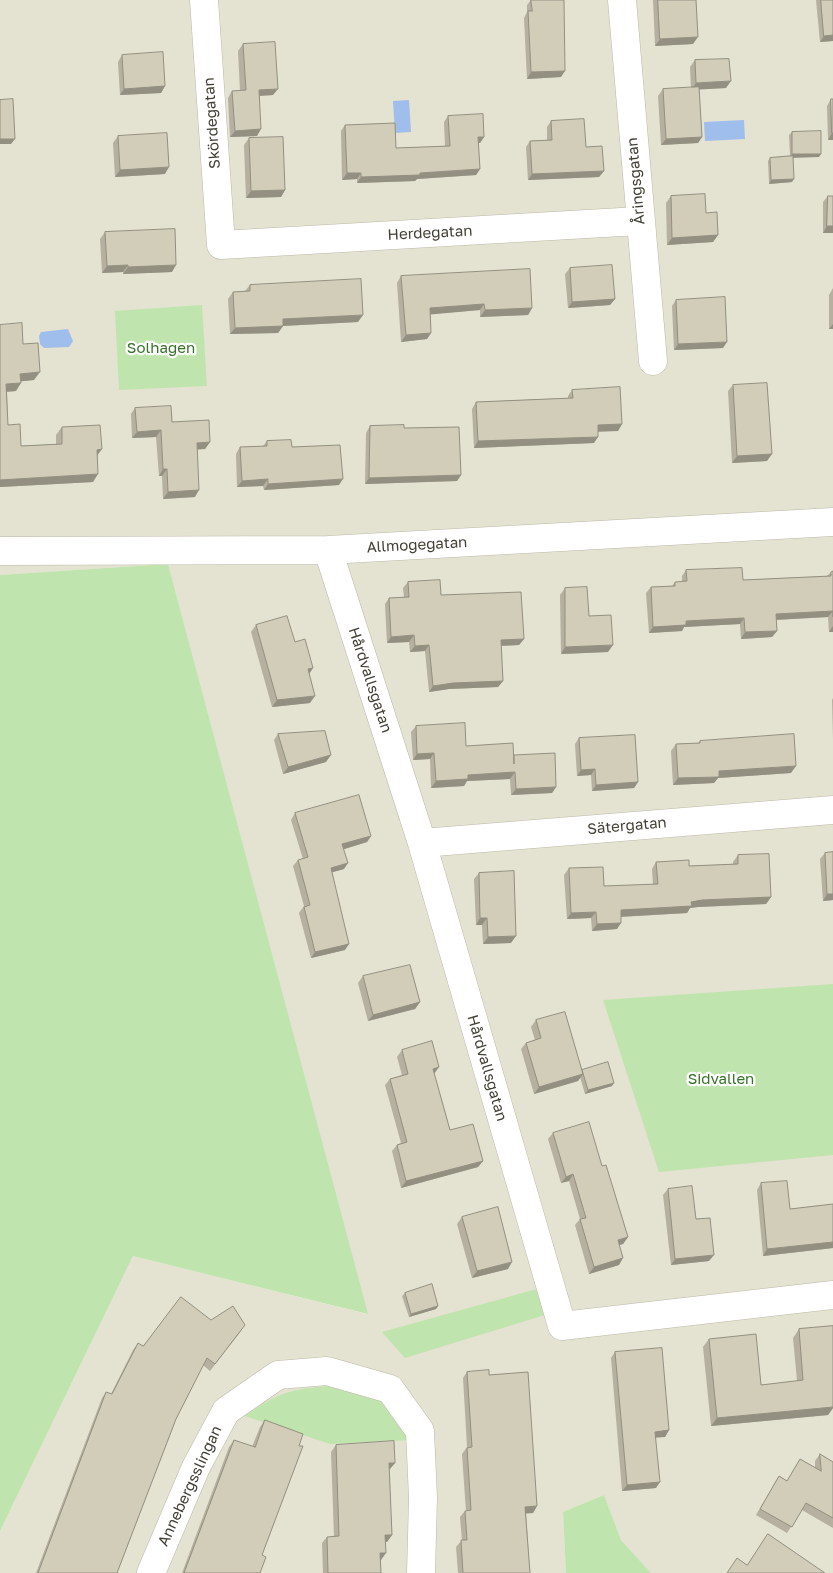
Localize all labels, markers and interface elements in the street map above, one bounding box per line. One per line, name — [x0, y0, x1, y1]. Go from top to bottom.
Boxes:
street label: Skördegatan — [200, 77, 224, 169]
street label: Åringsgatan — [623, 137, 649, 225]
street label: Herdegatan — [387, 222, 473, 244]
park label: Solhagen — [127, 339, 195, 357]
street label: Allmogegatan — [366, 533, 468, 557]
street label: Hårdvallsgatan — [344, 625, 396, 735]
street label: Sätergatan — [587, 814, 667, 838]
street label: Hårdvallsgatan — [463, 1013, 511, 1123]
park label: Sidvallen — [688, 1070, 754, 1088]
street label: Annebergsslingan — [154, 1423, 226, 1549]

